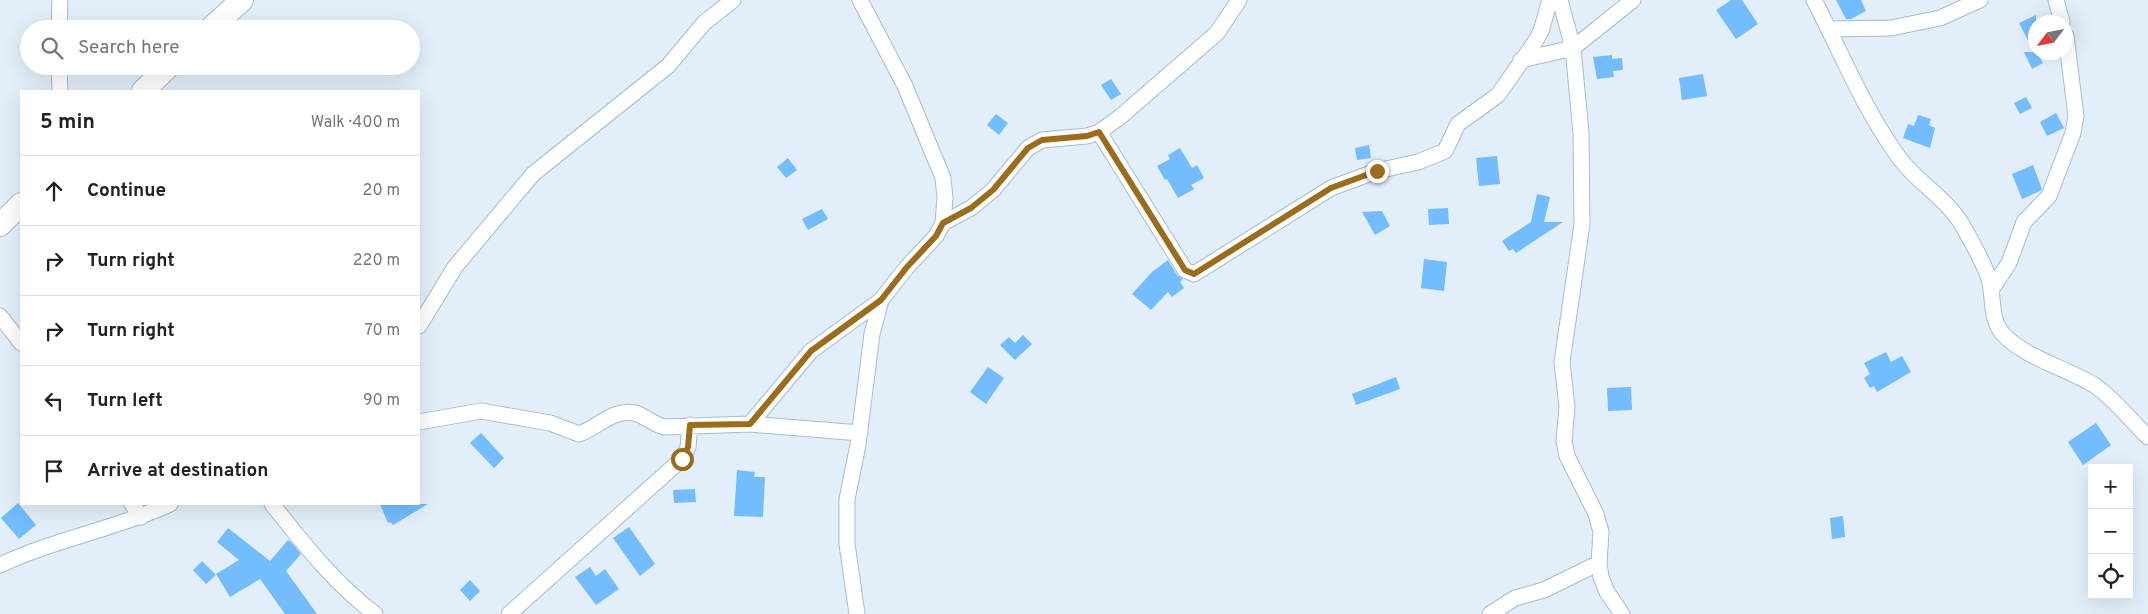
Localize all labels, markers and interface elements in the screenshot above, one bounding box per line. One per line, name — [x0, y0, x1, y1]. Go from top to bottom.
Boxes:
north arrow — [2028, 15, 2073, 60]
search box — [20, 20, 420, 75]
icon: search — [38, 34, 66, 62]
text: Search here — [78, 36, 180, 60]
text: 5 min — [40, 109, 95, 136]
text: Walk · 400 m — [311, 113, 400, 133]
route end — [1366, 160, 1389, 183]
icon: ahead — [40, 177, 68, 205]
text: Continue — [87, 179, 166, 203]
text: 20 m — [363, 181, 400, 201]
icon: right — [40, 247, 68, 275]
text: Turn right — [87, 249, 175, 273]
text: 220 m — [353, 251, 400, 271]
icon: right — [40, 317, 68, 345]
text: Turn right — [87, 319, 175, 343]
text: 70 m — [365, 321, 400, 341]
icon: left — [40, 387, 68, 415]
text: Turn left — [87, 389, 163, 413]
text: 90 m — [363, 391, 400, 411]
route start — [671, 448, 694, 471]
icon: arrive — [40, 457, 68, 485]
text: Arrive at destination — [87, 459, 268, 483]
map controls — [2088, 464, 2133, 599]
button: + — [2088, 464, 2133, 509]
button: − — [2088, 509, 2133, 554]
button: locate — [2088, 554, 2133, 599]

